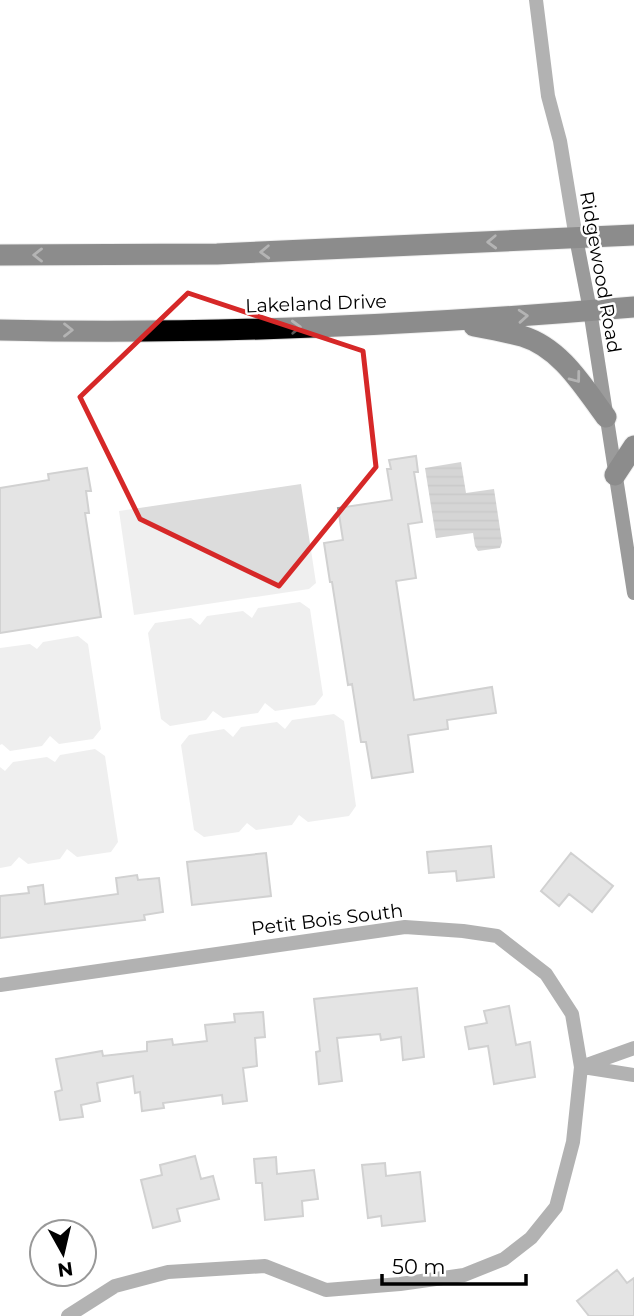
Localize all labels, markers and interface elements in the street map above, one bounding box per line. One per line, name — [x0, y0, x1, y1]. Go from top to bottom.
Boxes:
street label: Ridgewood Road — [575, 189, 626, 355]
one-way arrow — [487, 234, 498, 249]
one-way arrow — [259, 244, 270, 259]
one-way arrow — [32, 247, 42, 263]
street label: Lakeland Drive — [245, 290, 387, 317]
one-way arrow — [518, 308, 529, 323]
one-way arrow — [290, 320, 301, 335]
one-way arrow — [63, 322, 74, 338]
one-way arrow — [568, 370, 581, 382]
street label: Petit Bois South — [250, 899, 404, 940]
north arrow — [28, 1218, 98, 1288]
scale bar — [382, 1242, 526, 1286]
text: 50 m — [392, 1254, 446, 1279]
text: N — [56, 1257, 75, 1282]

